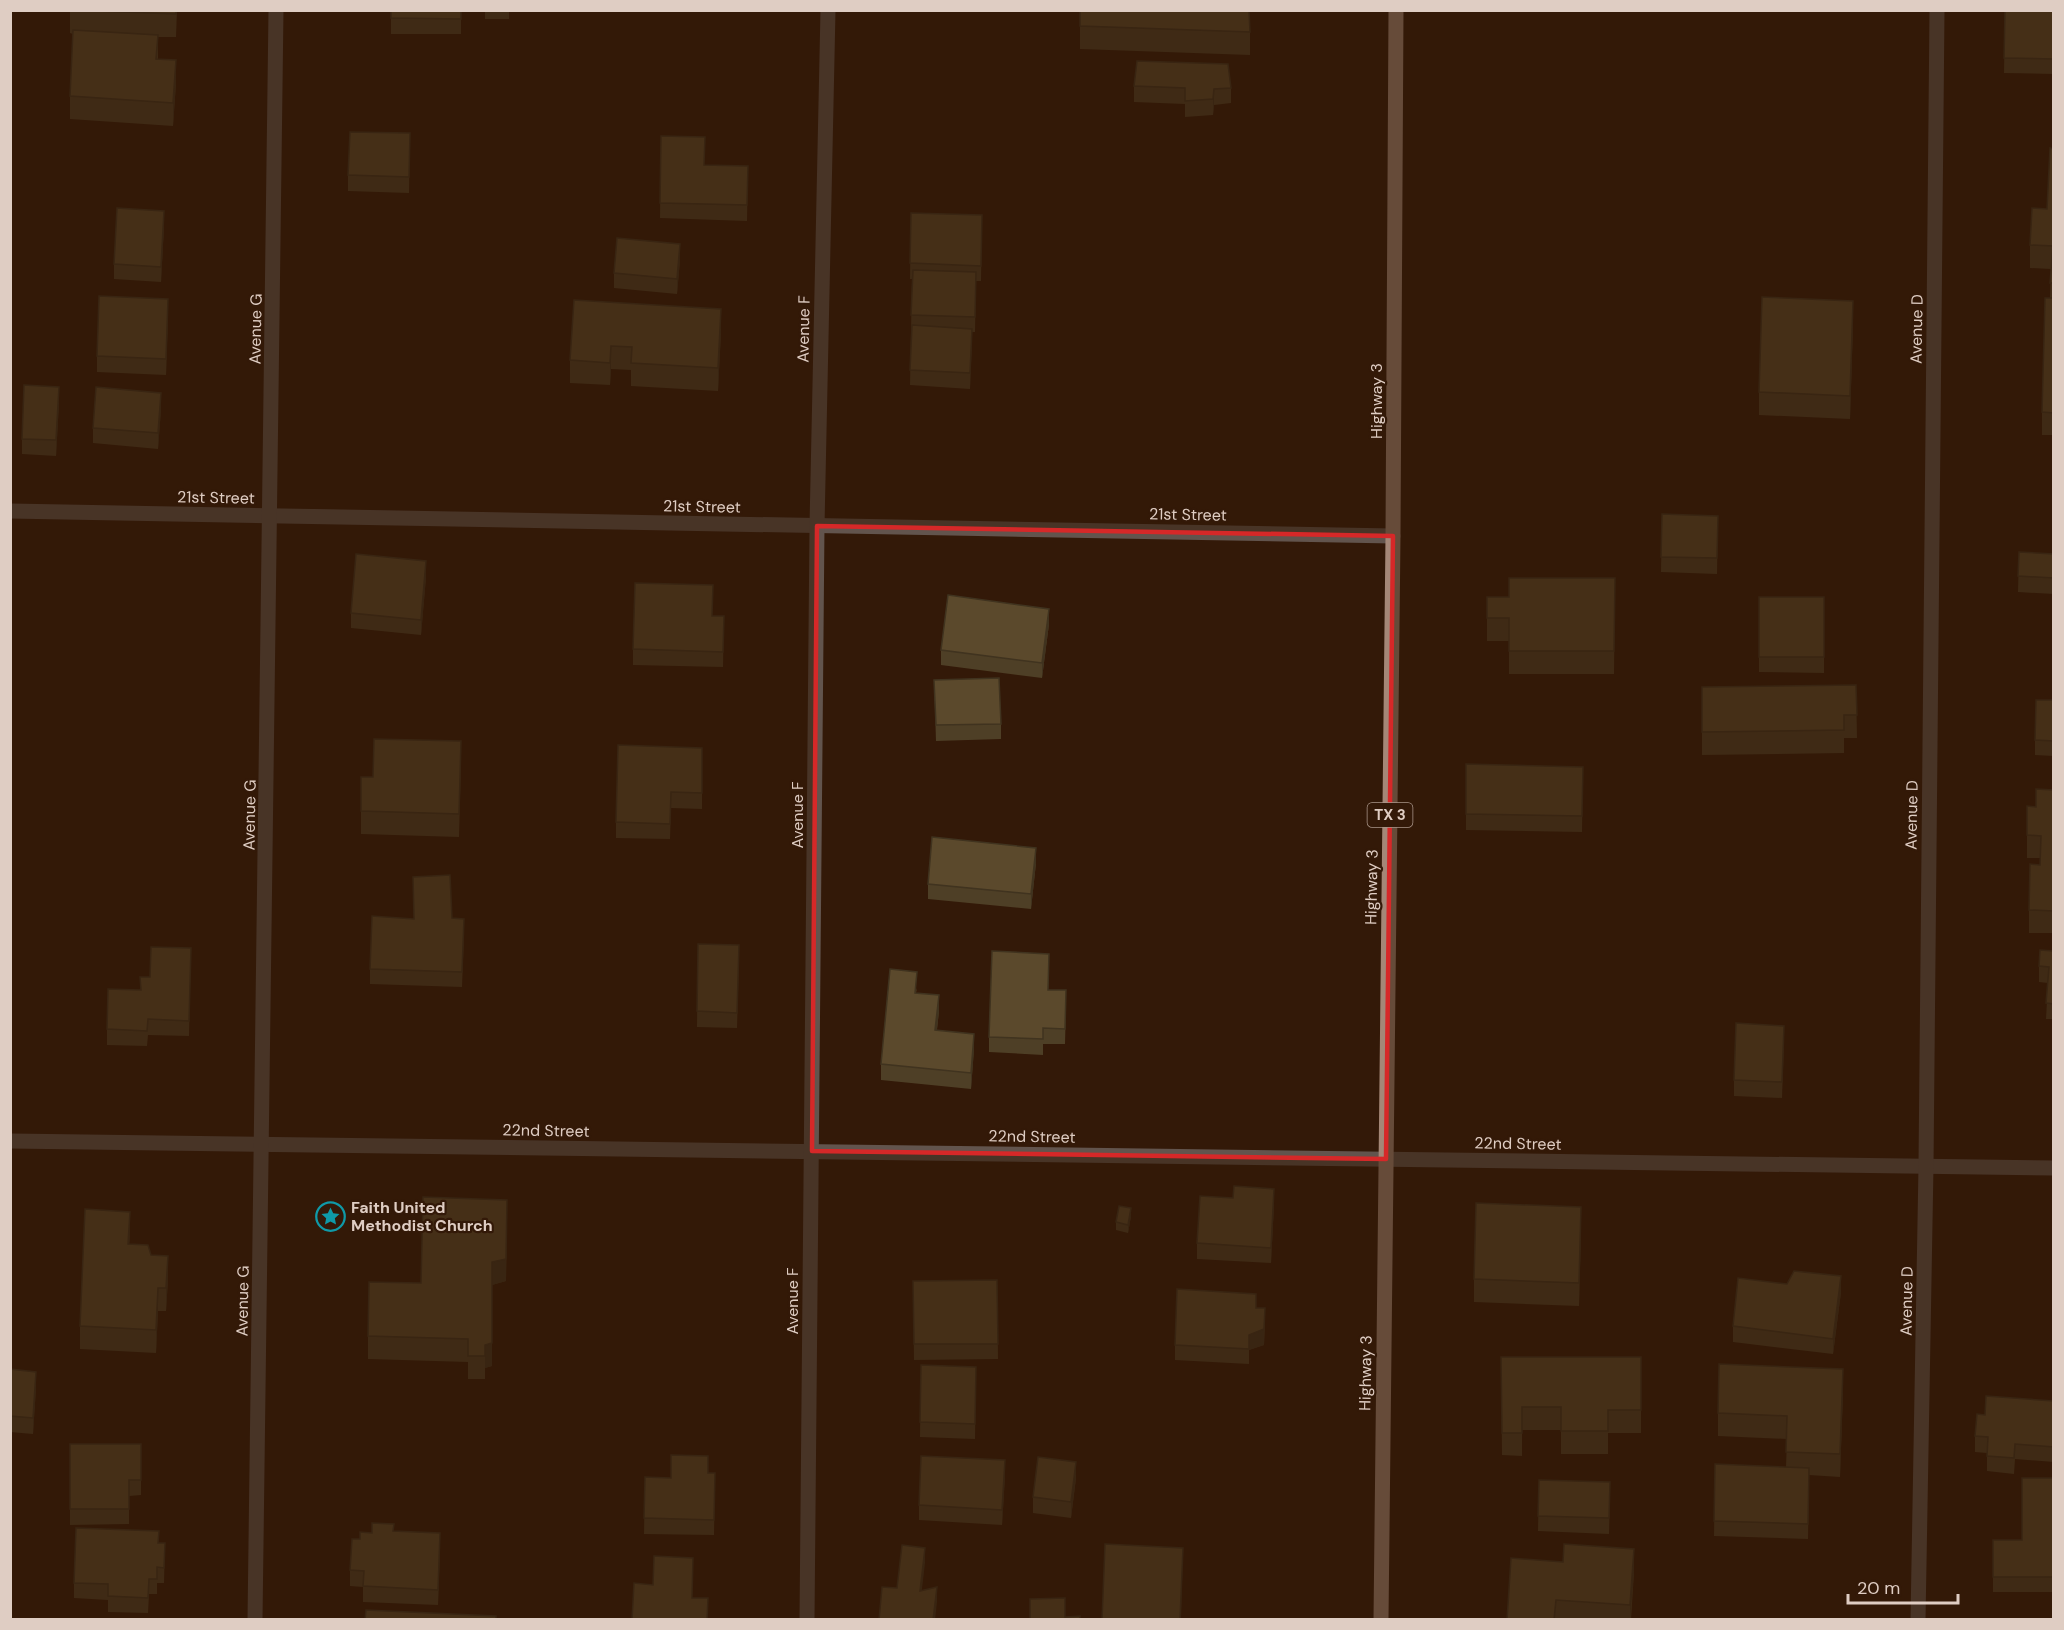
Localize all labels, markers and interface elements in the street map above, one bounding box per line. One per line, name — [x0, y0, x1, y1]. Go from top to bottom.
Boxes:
street label: Avenue G — [244, 293, 267, 365]
street label: Avenue D — [1905, 294, 1928, 364]
street label: Avenue F — [792, 295, 815, 363]
street label: Highway 3 — [1366, 363, 1387, 439]
street label: 21st Street — [177, 486, 255, 509]
street label: 21st Street — [663, 495, 741, 518]
street label: 21st Street — [1149, 503, 1227, 526]
street label: Avenue G — [238, 779, 261, 851]
street label: Avenue D — [1900, 780, 1923, 850]
street label: Avenue F — [787, 781, 808, 849]
road number: TX 3 — [1368, 803, 1412, 827]
street label: Highway 3 — [1360, 849, 1383, 925]
street label: 22nd Street — [502, 1119, 590, 1142]
street label: 22nd Street — [988, 1125, 1076, 1148]
street label: 22nd Street — [1474, 1132, 1562, 1155]
place label: Faith United Methodist Church — [351, 1197, 493, 1236]
place icon: Faith United Methodist Church — [314, 1200, 346, 1232]
street label: Avenue G — [231, 1265, 254, 1337]
street label: Avenue D — [1895, 1266, 1918, 1336]
street label: Avenue F — [782, 1267, 803, 1335]
street label: Highway 3 — [1354, 1335, 1377, 1411]
scale bar — [1848, 1567, 1958, 1605]
text: 20 m — [1857, 1576, 1900, 1600]

